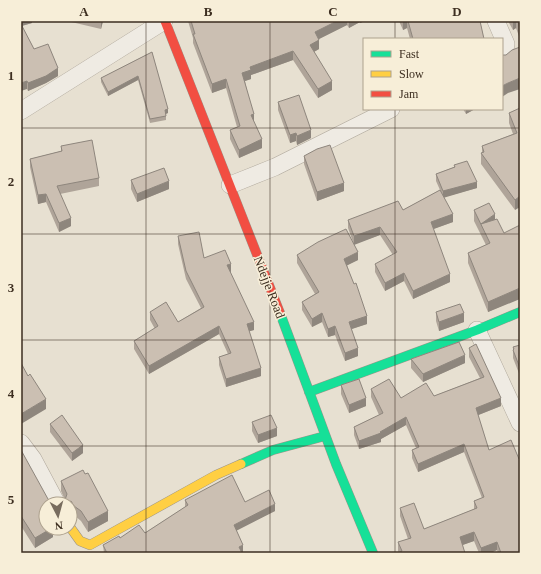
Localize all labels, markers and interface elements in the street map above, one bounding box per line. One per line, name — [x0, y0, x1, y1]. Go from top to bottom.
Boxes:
text: A — [79, 4, 89, 19]
text: B — [204, 4, 213, 19]
text: C — [328, 4, 338, 19]
text: D — [452, 4, 462, 19]
legend — [363, 38, 503, 110]
text: Fast — [399, 47, 420, 61]
text: Slow — [399, 67, 424, 81]
text: 1 — [8, 68, 14, 83]
text: Jam — [399, 87, 419, 101]
text: 2 — [8, 174, 14, 189]
street label: Ndejje Road — [251, 254, 288, 321]
text: 3 — [8, 280, 15, 295]
text: 4 — [8, 386, 15, 401]
text: 5 — [8, 492, 15, 507]
north arrow — [38, 496, 78, 536]
text: N — [54, 520, 64, 532]

